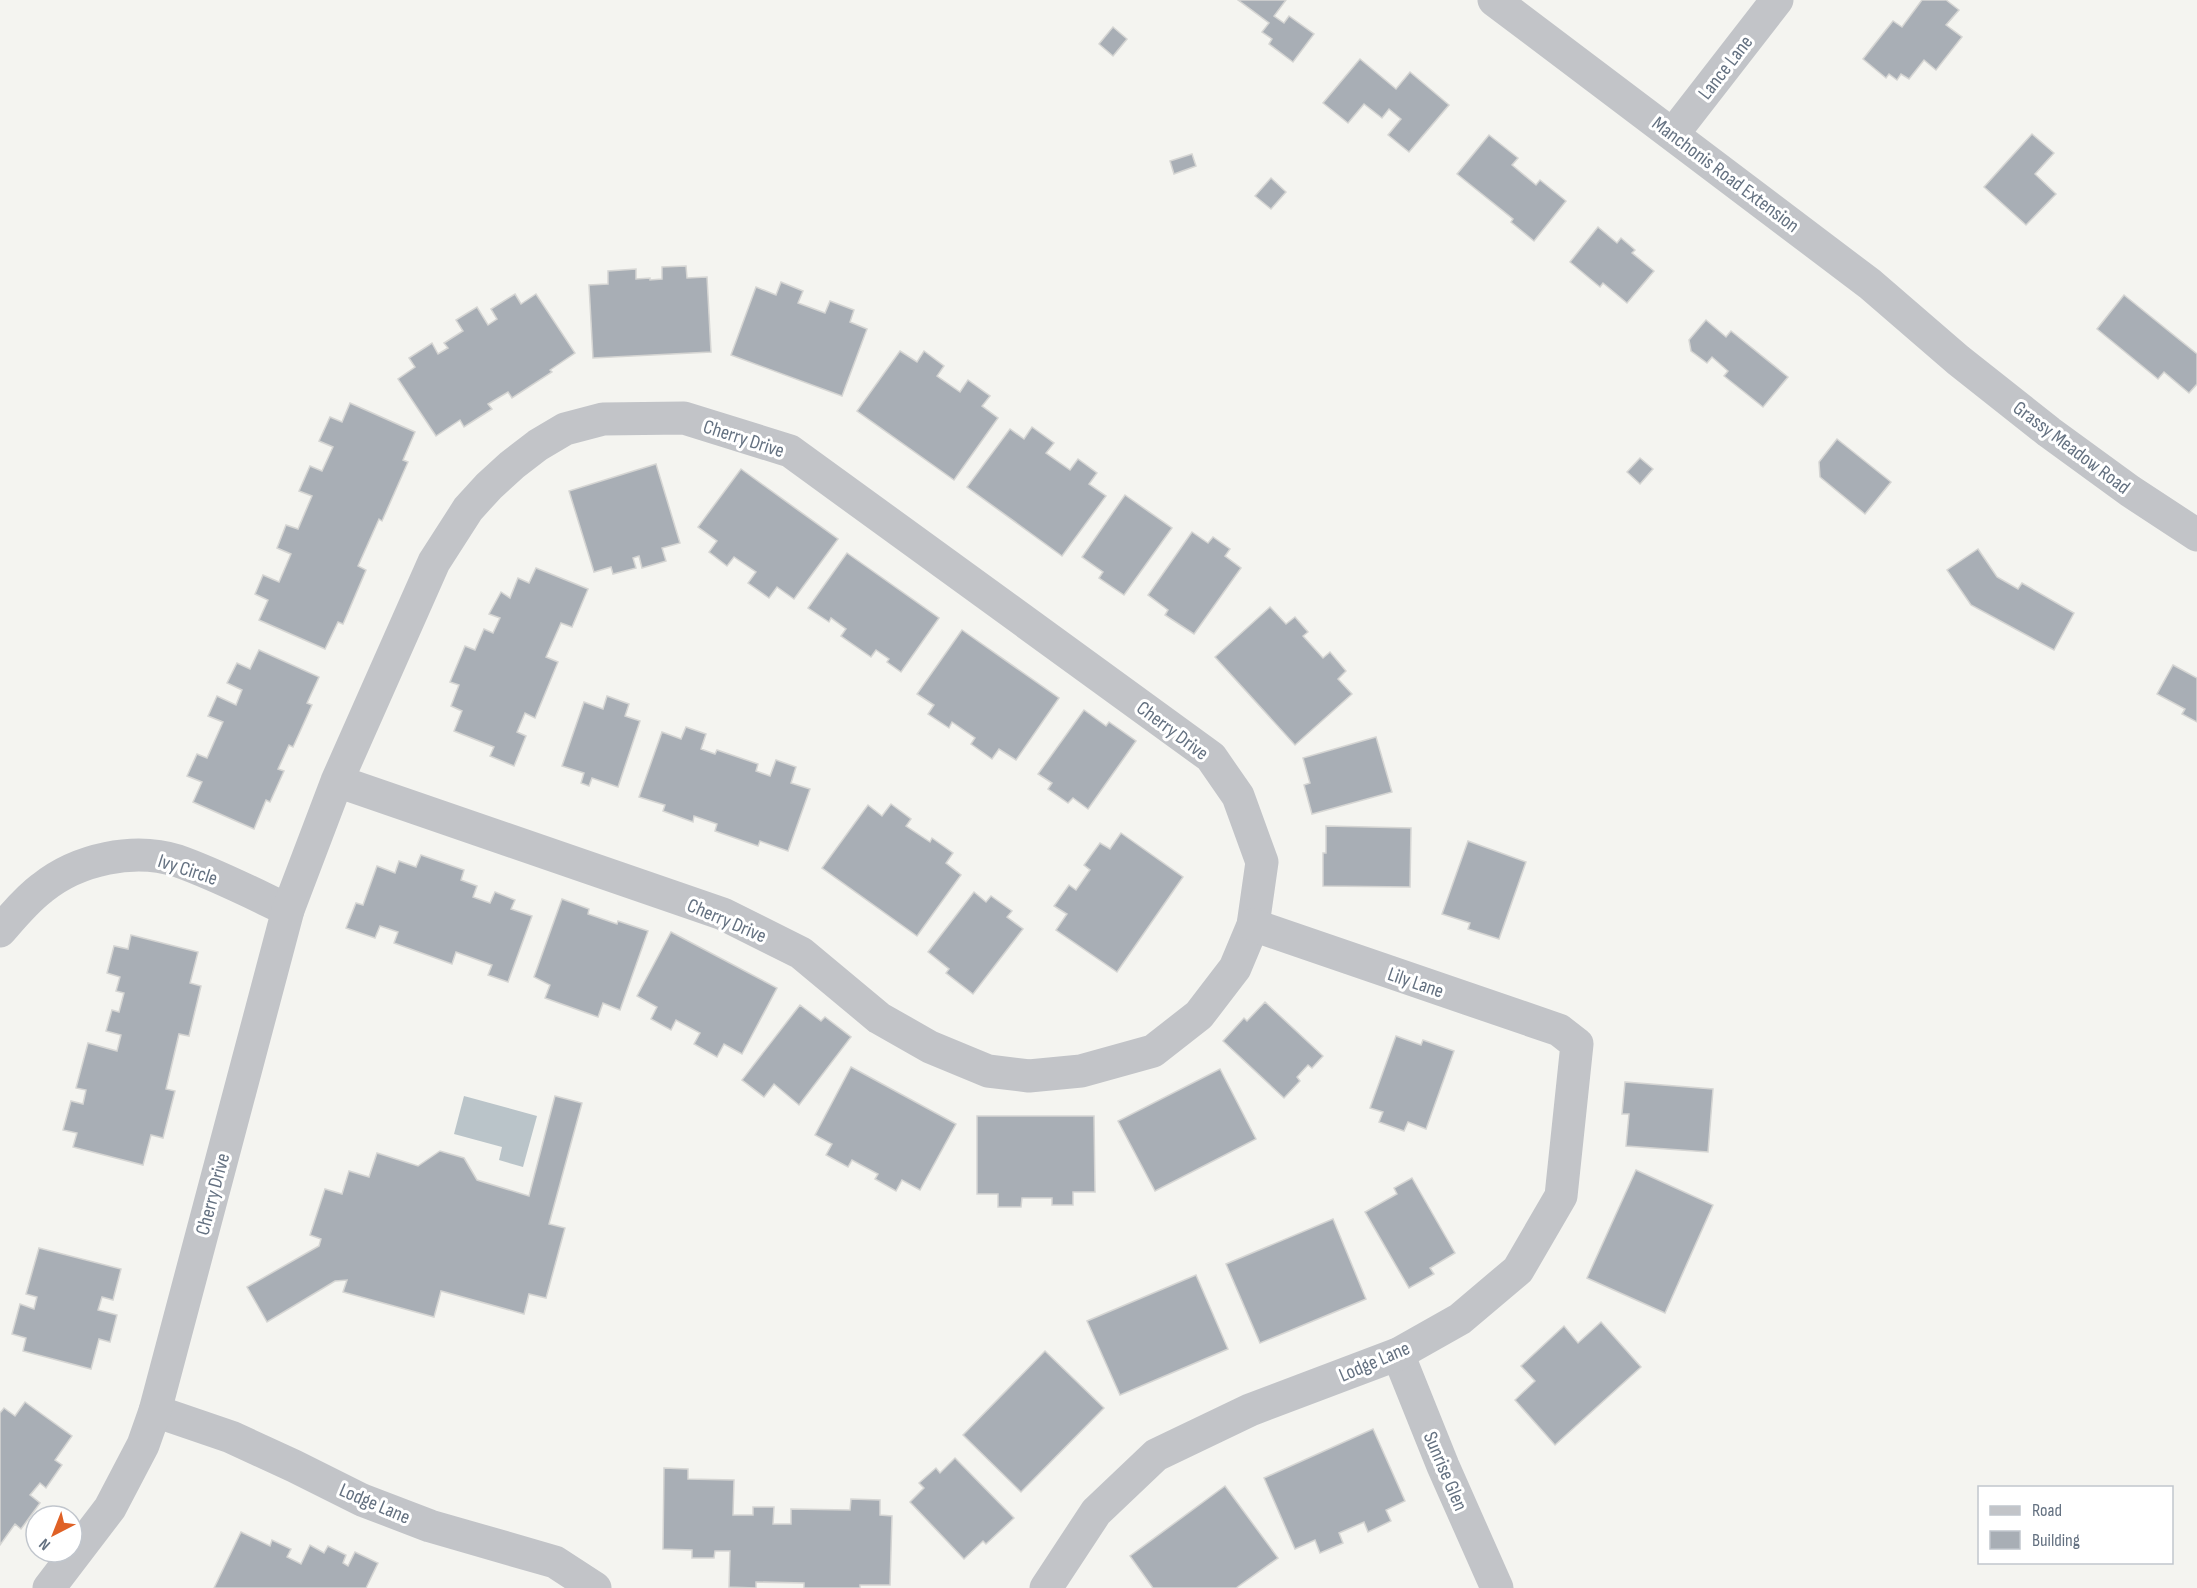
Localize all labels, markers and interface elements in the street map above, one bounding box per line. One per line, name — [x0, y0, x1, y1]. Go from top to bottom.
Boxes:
street label: Lance Lane — [1693, 31, 1758, 104]
street label: Manchonis Road Extension — [1647, 112, 1804, 238]
street label: Grassy Meadow Road — [2008, 396, 2135, 500]
street label: Cherry Drive — [700, 415, 787, 463]
street label: Cherry Drive — [1132, 696, 1213, 766]
street label: Ivy Circle — [155, 849, 221, 891]
street label: Cherry Drive — [683, 894, 770, 948]
street label: Lily Lane — [1385, 962, 1447, 1004]
street label: Cherry Drive — [191, 1151, 235, 1238]
street label: Lodge Lane — [1335, 1336, 1413, 1388]
street label: Sunrise Glen — [1418, 1428, 1472, 1515]
street label: Lodge Lane — [336, 1478, 414, 1530]
legend — [1978, 1486, 2173, 1564]
text: Road — [2032, 1500, 2062, 1521]
north arrow — [24, 1504, 84, 1564]
text: Building — [2032, 1530, 2080, 1551]
text: N — [35, 1534, 54, 1554]

